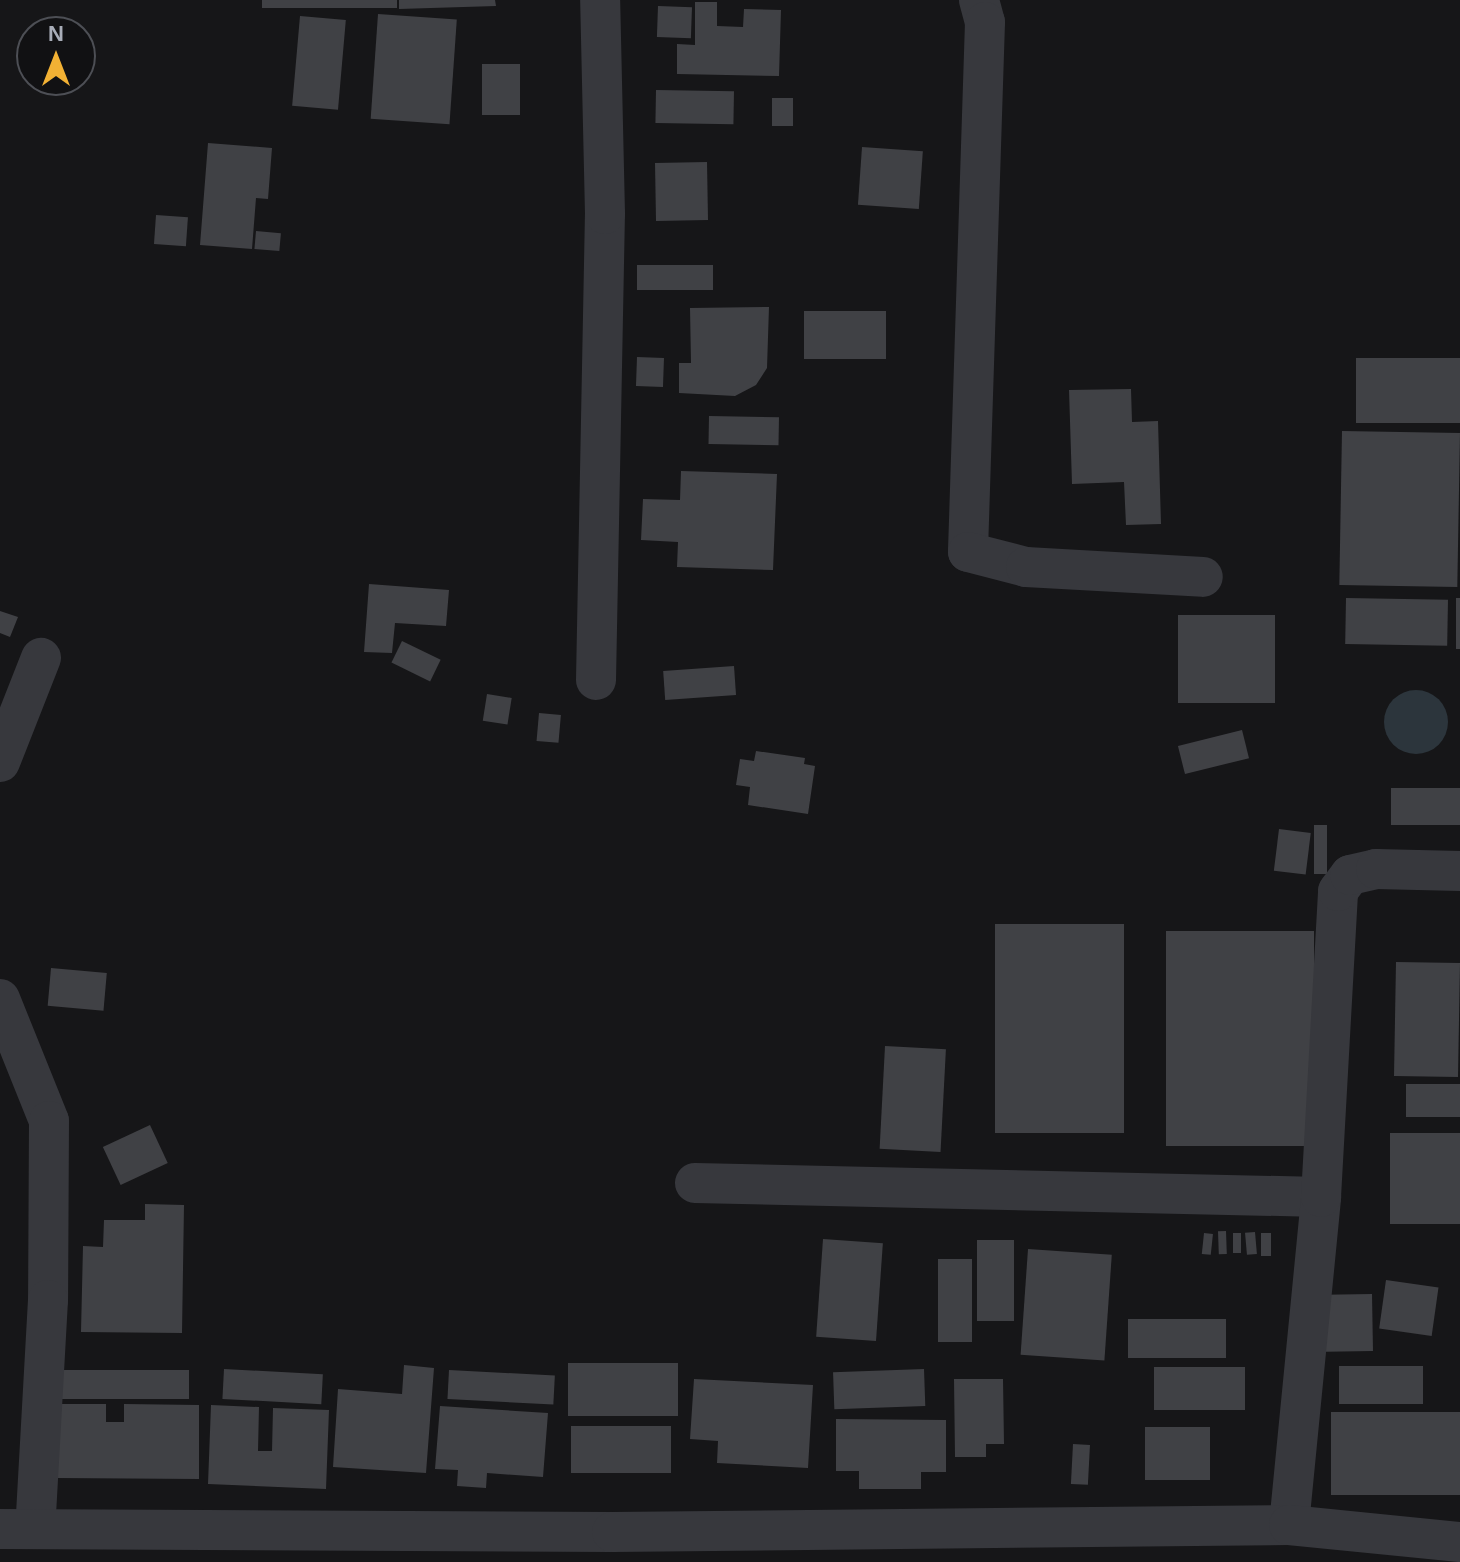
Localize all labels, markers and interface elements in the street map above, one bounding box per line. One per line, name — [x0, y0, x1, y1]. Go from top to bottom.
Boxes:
north arrow — [16, 16, 96, 96]
text: N — [48, 21, 64, 46]

